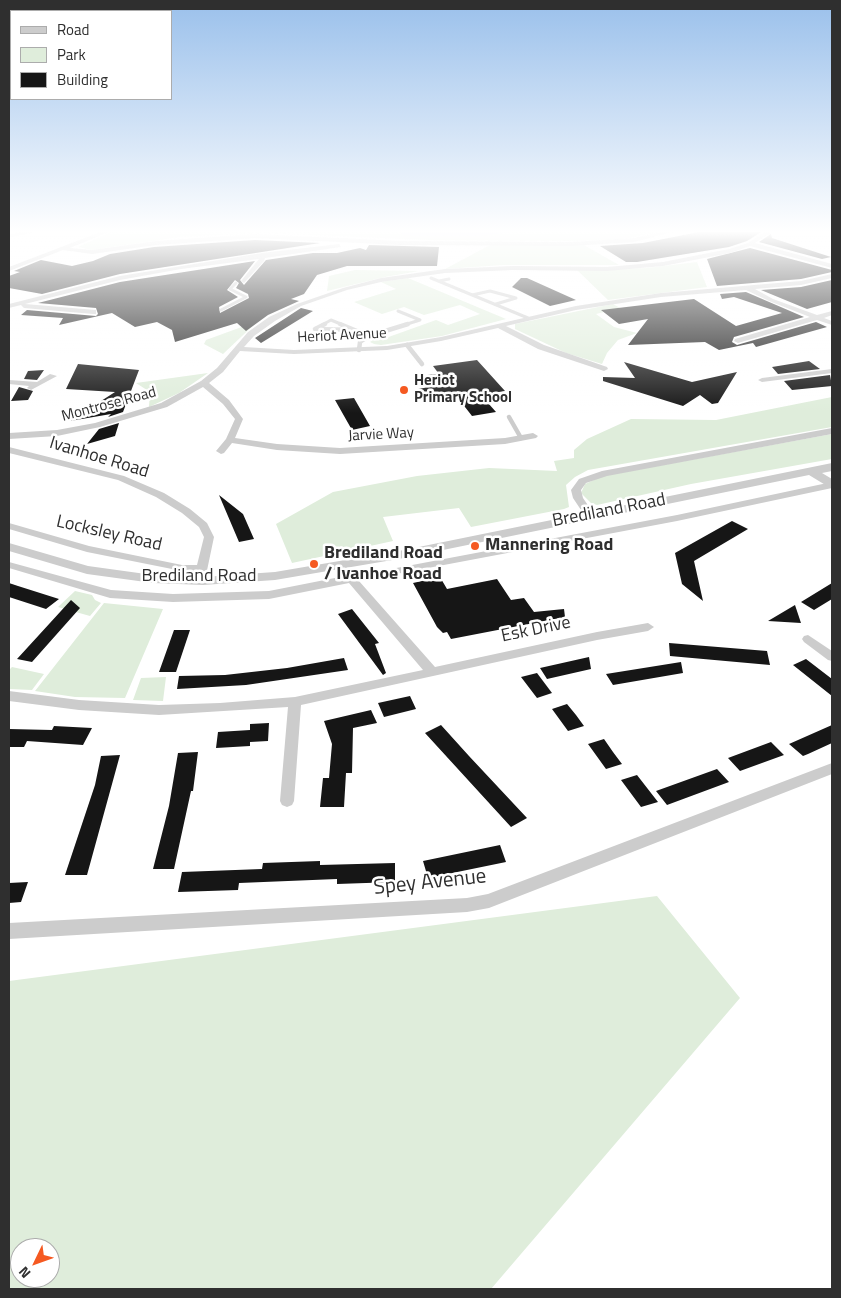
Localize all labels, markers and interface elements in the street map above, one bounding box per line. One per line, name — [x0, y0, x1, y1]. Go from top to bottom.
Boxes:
legend — [10, 10, 172, 100]
text: Road — [57, 18, 89, 41]
text: Park — [57, 43, 86, 66]
text: Building — [57, 68, 108, 91]
street label: Heriot Avenue — [297, 325, 387, 347]
place label: Heriot Primary School — [414, 372, 512, 407]
street label: Montrose Road — [60, 384, 158, 426]
marker: Heriot Primary School — [398, 384, 410, 396]
street label: Jarvie Way — [347, 424, 415, 446]
street label: Ivanhoe Road — [47, 433, 151, 483]
street label: Brediland Road — [551, 489, 667, 533]
street label: Locksley Road — [54, 511, 164, 557]
place label: Mannering Road — [485, 535, 613, 557]
marker: Mannering Road — [469, 540, 481, 552]
place label: Brediland Road / Ivanhoe Road — [324, 543, 443, 586]
marker: Brediland Road / Ivanhoe Road — [308, 558, 320, 570]
street label: Brediland Road — [142, 566, 256, 588]
street label: Esk Drive — [499, 612, 573, 648]
street label: Spey Avenue — [372, 865, 488, 901]
north arrow — [10, 1238, 60, 1288]
text: N — [13, 1262, 35, 1283]

